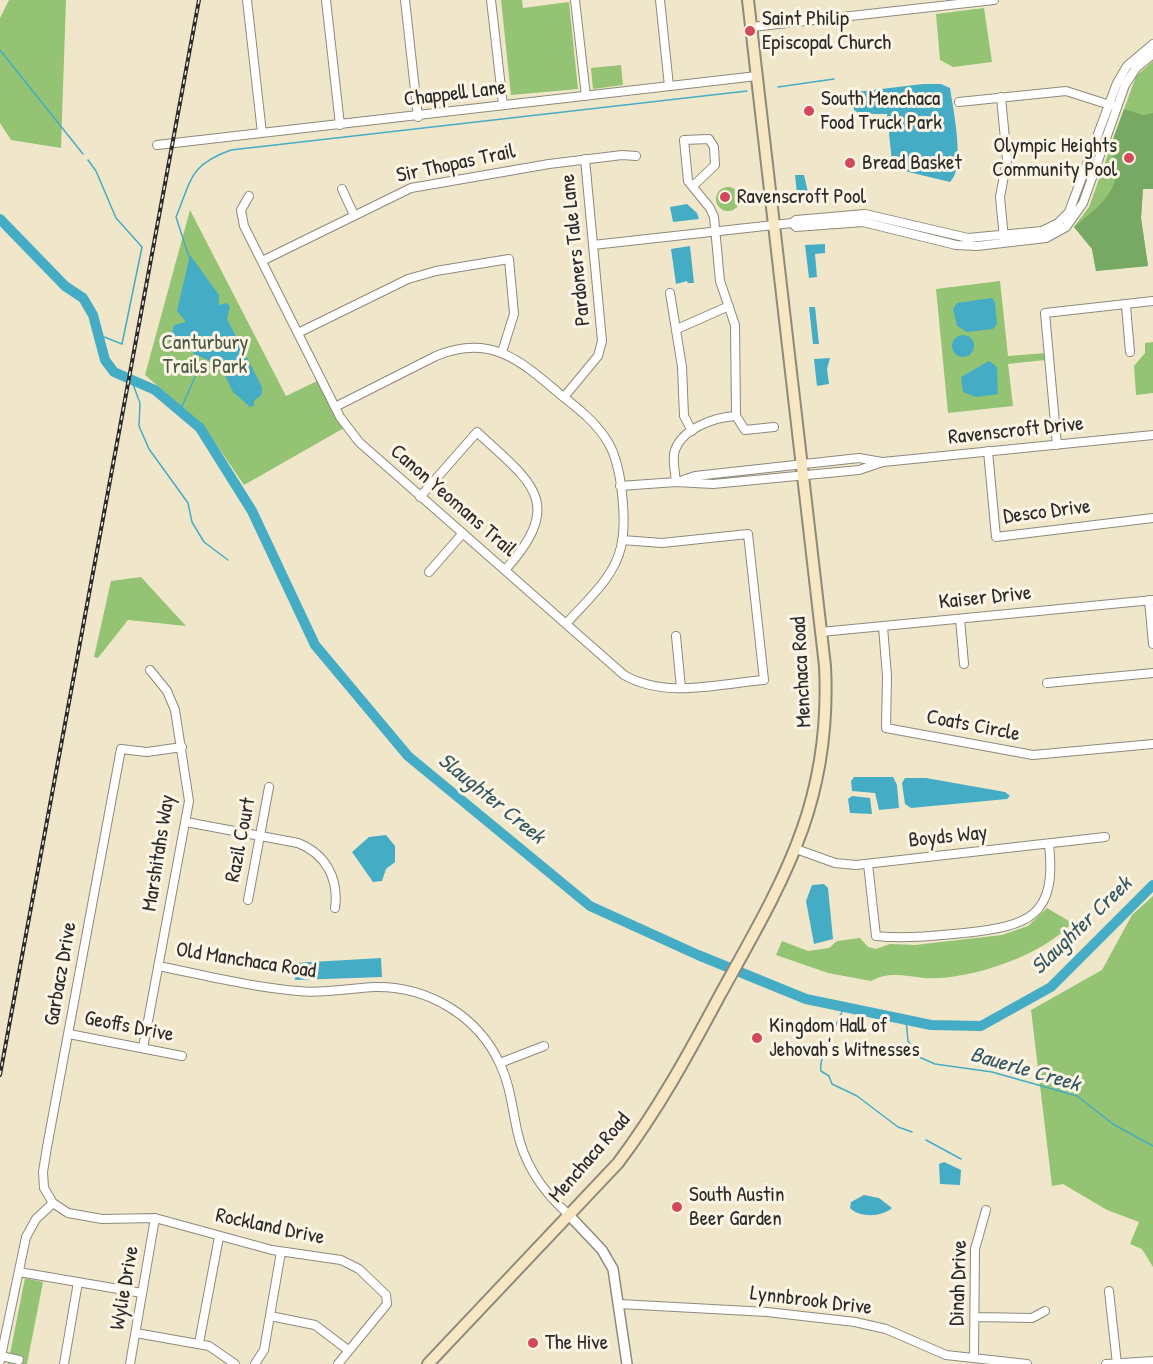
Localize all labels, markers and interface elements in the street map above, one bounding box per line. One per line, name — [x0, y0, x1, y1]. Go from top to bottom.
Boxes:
place label: Saint Philip Episcopal Church — [762, 6, 891, 56]
marker: Saint Philip Episcopal Church — [743, 24, 757, 38]
street label: Chappell Lane — [403, 75, 507, 113]
place label: South Menchaca Food Truck Park — [821, 86, 942, 136]
marker: South Menchaca Food Truck Park — [802, 104, 816, 118]
place label: Olympic Heights Community Pool — [992, 133, 1117, 183]
street label: Sir Thopas Trail — [394, 139, 518, 189]
place label: Bread Basket — [862, 150, 962, 176]
marker: Olympic Heights Community Pool — [1122, 151, 1136, 165]
marker: Bread Basket — [843, 156, 857, 170]
street label: Pardoners Tale Lane — [555, 173, 597, 327]
place label: Ravenscroft Pool — [737, 184, 866, 210]
marker: Ravenscroft Pool — [718, 190, 732, 204]
park label: Canturbury Trails Park — [162, 330, 248, 380]
street label: Ravenscroft Drive — [947, 411, 1085, 451]
street label: Canon Yeomans Trail — [385, 439, 521, 563]
street label: Desco Drive — [1002, 494, 1092, 530]
street label: Kaiser Drive — [938, 581, 1032, 615]
street label: Menchaca Road — [787, 616, 817, 728]
street label: Coats Circle — [924, 705, 1022, 747]
water label: Slaughter Creek — [432, 748, 550, 850]
street label: Marshitahs Way — [137, 793, 181, 913]
street label: Razil Court — [220, 796, 262, 884]
street label: Boyds Way — [907, 820, 989, 854]
water label: Slaughter Creek — [1026, 872, 1138, 980]
street label: Garbacz Drive — [39, 920, 83, 1028]
street label: Old Manchaca Road — [174, 938, 318, 984]
street label: Geoffs Drive — [82, 1006, 176, 1048]
place label: Kingdom Hall of Jehovah's Witnesses — [769, 1013, 920, 1063]
marker: Kingdom Hall of Jehovah's Witnesses — [750, 1031, 764, 1045]
water label: Bauerle Creek — [967, 1042, 1083, 1098]
street label: Menchaca Road — [544, 1108, 636, 1208]
place label: South Austin Beer Garden — [689, 1182, 785, 1232]
marker: South Austin Beer Garden — [670, 1200, 684, 1214]
street label: Rockland Drive — [213, 1203, 327, 1251]
street label: Dinah Drive — [945, 1240, 973, 1326]
street label: Wylie Drive — [105, 1244, 145, 1332]
street label: Lynnbrook Drive — [749, 1281, 873, 1321]
place label: The Hive — [545, 1330, 608, 1356]
marker: The Hive — [526, 1336, 540, 1350]

